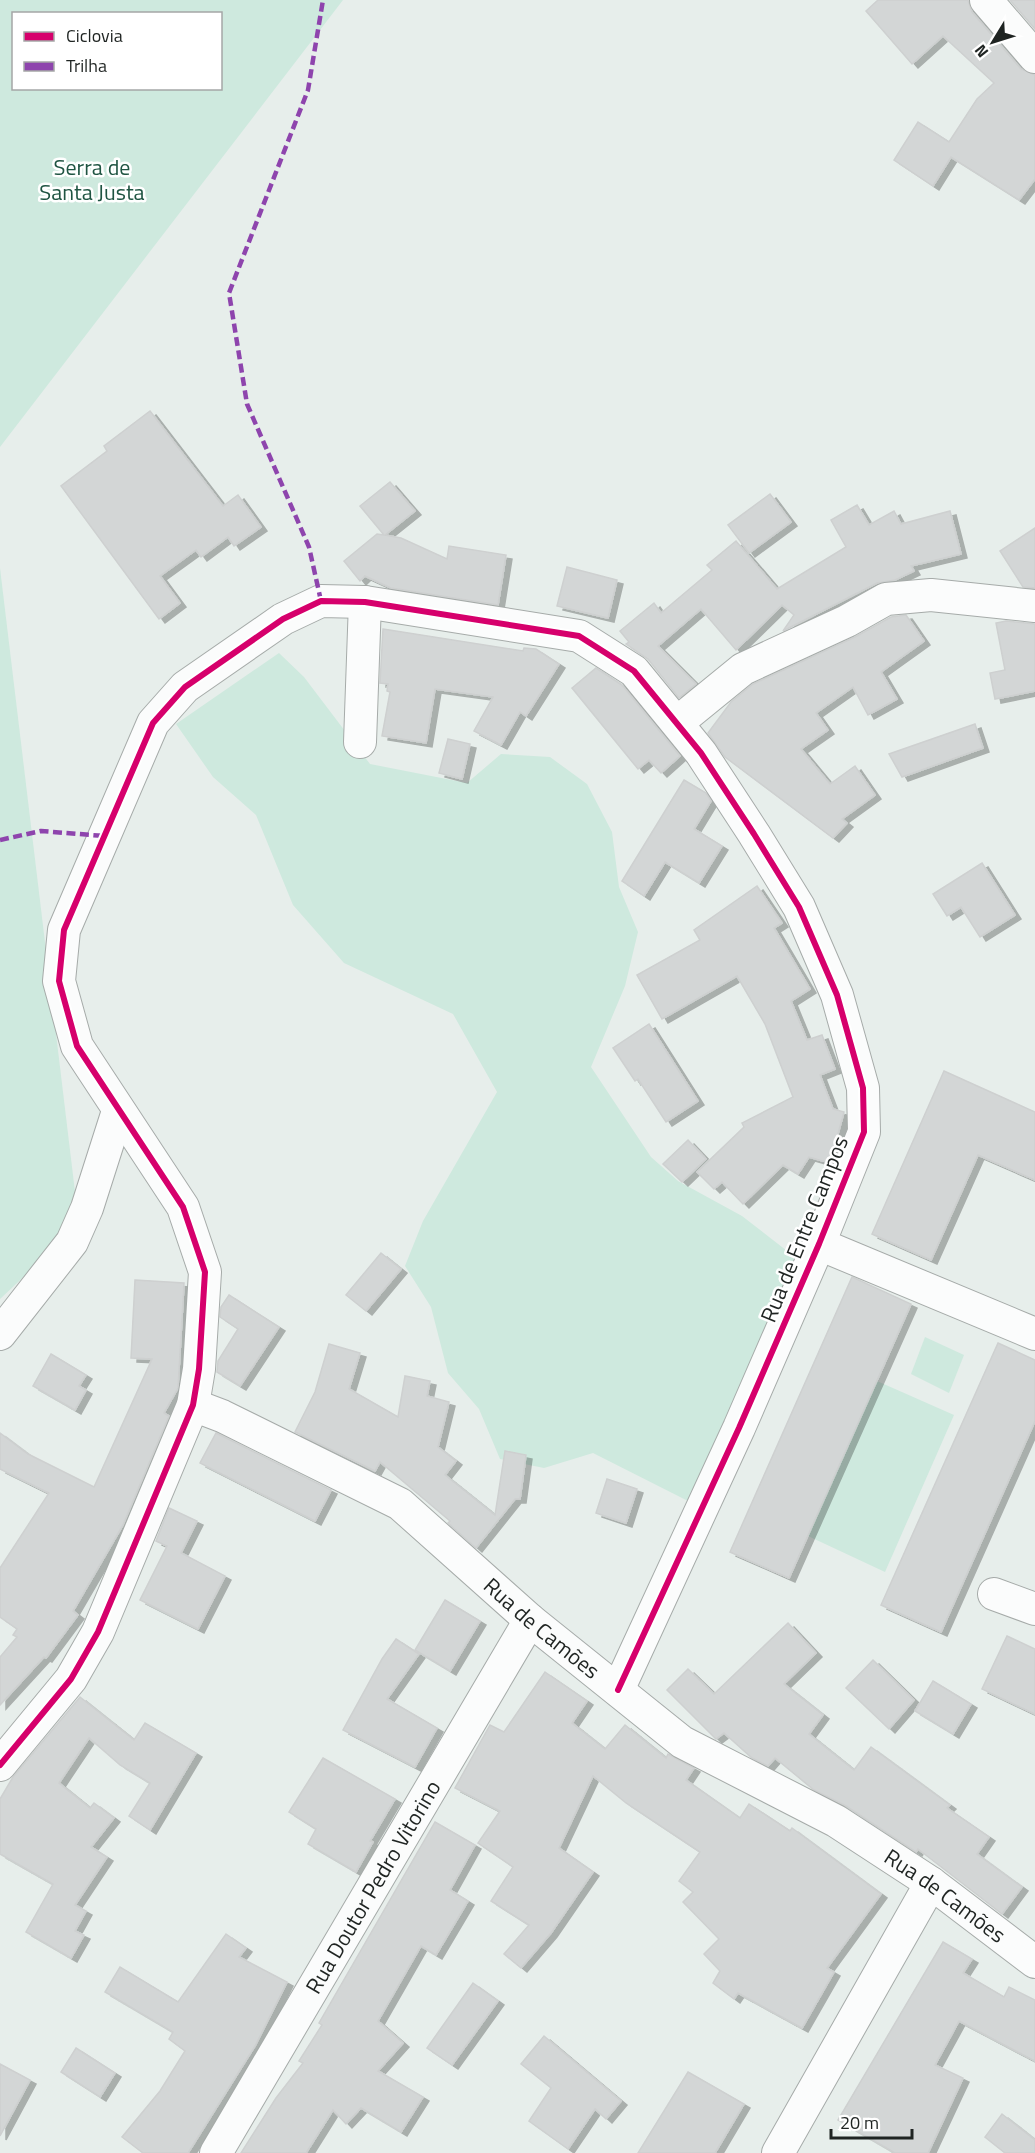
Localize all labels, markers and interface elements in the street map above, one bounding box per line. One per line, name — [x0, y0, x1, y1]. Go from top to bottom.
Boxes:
legend — [12, 12, 222, 90]
north arrow — [963, 12, 1023, 72]
text: Ciclovia — [66, 22, 123, 49]
text: N — [968, 39, 994, 63]
text: Trilha — [66, 52, 107, 79]
park label: Serra de Santa Justa — [39, 150, 145, 209]
street label: Rua de Entre Campos — [751, 1131, 857, 1327]
street label: Rua de Camões — [476, 1569, 607, 1687]
street label: Rua Doutor Pedro Vitorino — [297, 1773, 449, 2000]
street label: Rua de Camões — [878, 1840, 1013, 1951]
scale bar — [831, 2102, 912, 2140]
text: 20 m — [840, 2109, 879, 2136]

